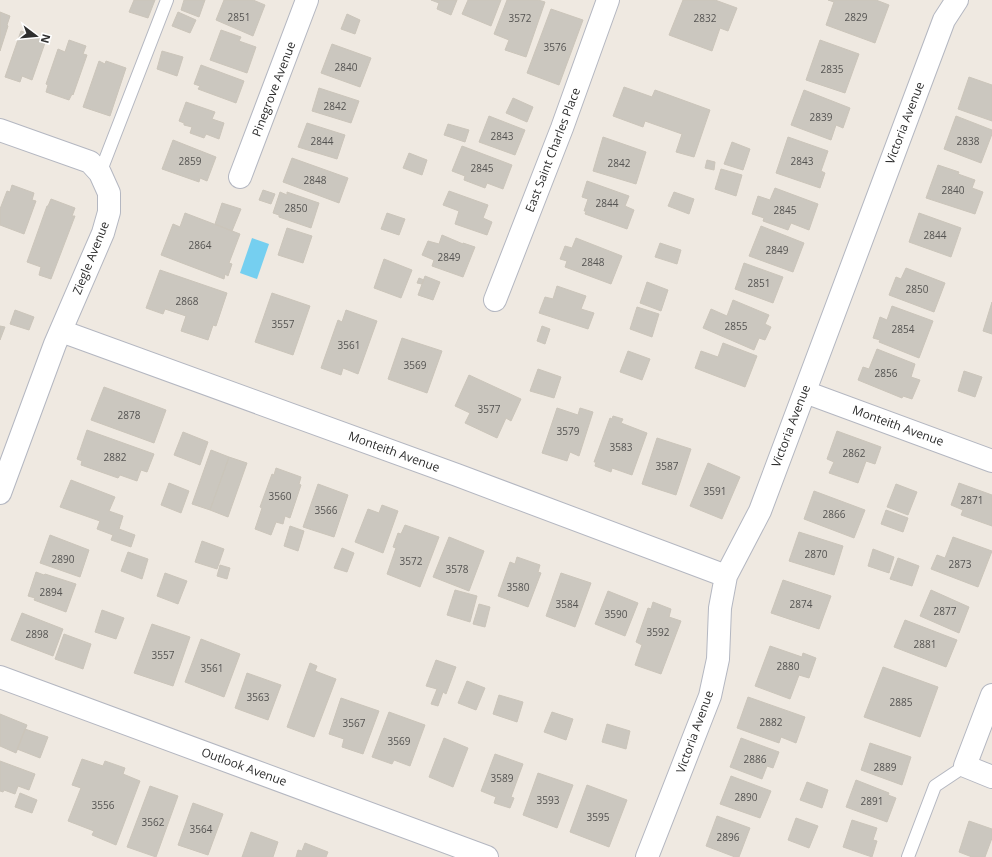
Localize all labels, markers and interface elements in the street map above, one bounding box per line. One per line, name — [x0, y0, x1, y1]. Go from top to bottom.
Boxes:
house number: 2851 — [228, 10, 250, 24]
house number: 2829 — [845, 10, 868, 24]
house number: 3572 — [509, 11, 532, 25]
house number: 2832 — [694, 11, 717, 25]
north arrow — [16, 16, 56, 56]
text: N — [38, 33, 55, 45]
street label: Pinegrove Avenue — [248, 39, 300, 139]
house number: 3576 — [544, 40, 567, 54]
house number: 2840 — [335, 60, 358, 74]
house number: 2835 — [821, 62, 844, 76]
street label: Victoria Avenue — [881, 79, 928, 166]
street label: East Saint Charles Place — [521, 85, 584, 214]
house number: 2842 — [324, 99, 347, 113]
house number: 2839 — [810, 110, 833, 124]
house number: 2843 — [491, 129, 514, 143]
house number: 2844 — [311, 134, 334, 148]
house number: 2838 — [957, 134, 980, 148]
house number: 2859 — [179, 154, 202, 168]
house number: 2843 — [791, 154, 814, 168]
house number: 2842 — [608, 156, 631, 170]
house number: 2845 — [471, 161, 494, 175]
house number: 2848 — [304, 173, 327, 187]
house number: 2840 — [942, 183, 965, 197]
house number: 2844 — [596, 196, 619, 210]
house number: 2850 — [285, 201, 308, 215]
house number: 2845 — [774, 203, 797, 217]
street label: Ziegle Avenue — [68, 218, 113, 297]
house number: 2844 — [924, 228, 947, 242]
house number: 2864 — [189, 238, 212, 252]
house number: 2849 — [766, 243, 789, 257]
house number: 2849 — [438, 250, 461, 264]
house number: 2848 — [582, 255, 605, 269]
house number: 2851 — [748, 276, 770, 290]
house number: 2850 — [906, 282, 929, 296]
house number: 2868 — [176, 294, 199, 308]
house number: 3557 — [272, 317, 295, 331]
house number: 2855 — [725, 319, 748, 333]
house number: 2854 — [892, 322, 915, 336]
house number: 3561 — [338, 338, 360, 352]
house number: 3569 — [404, 358, 427, 372]
house number: 2856 — [875, 366, 898, 380]
street label: Victoria Avenue — [767, 382, 814, 469]
street label: Monteith Avenue — [850, 401, 946, 450]
house number: 3577 — [478, 402, 501, 416]
house number: 2878 — [118, 408, 141, 422]
house number: 3579 — [557, 424, 580, 438]
street label: Monteith Avenue — [346, 427, 442, 476]
house number: 3583 — [610, 440, 633, 454]
house number: 2862 — [843, 446, 866, 460]
house number: 2882 — [104, 450, 127, 464]
house number: 3587 — [656, 459, 679, 473]
house number: 3591 — [704, 484, 726, 498]
house number: 3560 — [269, 489, 292, 503]
house number: 2871 — [961, 493, 983, 507]
house number: 3566 — [315, 503, 338, 517]
house number: 2866 — [823, 507, 846, 521]
house number: 2870 — [805, 547, 828, 561]
house number: 2890 — [52, 552, 75, 566]
house number: 3572 — [400, 554, 423, 568]
house number: 2873 — [949, 557, 972, 571]
house number: 3578 — [446, 562, 469, 576]
house number: 3580 — [507, 580, 530, 594]
house number: 2894 — [40, 585, 63, 599]
house number: 3584 — [556, 597, 579, 611]
house number: 2874 — [790, 597, 813, 611]
house number: 2877 — [934, 604, 957, 618]
house number: 3590 — [605, 607, 628, 621]
house number: 3592 — [647, 625, 670, 639]
house number: 2898 — [26, 627, 49, 641]
house number: 2881 — [914, 637, 936, 651]
house number: 3557 — [152, 648, 175, 662]
house number: 2880 — [777, 659, 800, 673]
house number: 3561 — [201, 661, 223, 675]
street label: Victoria Avenue — [672, 688, 717, 776]
house number: 3563 — [247, 690, 270, 704]
house number: 2885 — [890, 695, 913, 709]
house number: 2882 — [760, 715, 783, 729]
house number: 3567 — [343, 716, 366, 730]
house number: 3569 — [388, 734, 411, 748]
street label: Outlook Avenue — [199, 743, 289, 790]
house number: 2886 — [744, 752, 767, 766]
house number: 2889 — [874, 760, 897, 774]
house number: 3589 — [491, 771, 514, 785]
house number: 2890 — [735, 790, 758, 804]
house number: 3593 — [537, 793, 560, 807]
house number: 2891 — [861, 794, 883, 808]
house number: 3556 — [92, 798, 115, 812]
house number: 3595 — [587, 810, 610, 824]
house number: 3562 — [142, 815, 165, 829]
house number: 3564 — [190, 822, 213, 836]
house number: 2896 — [717, 830, 740, 844]

